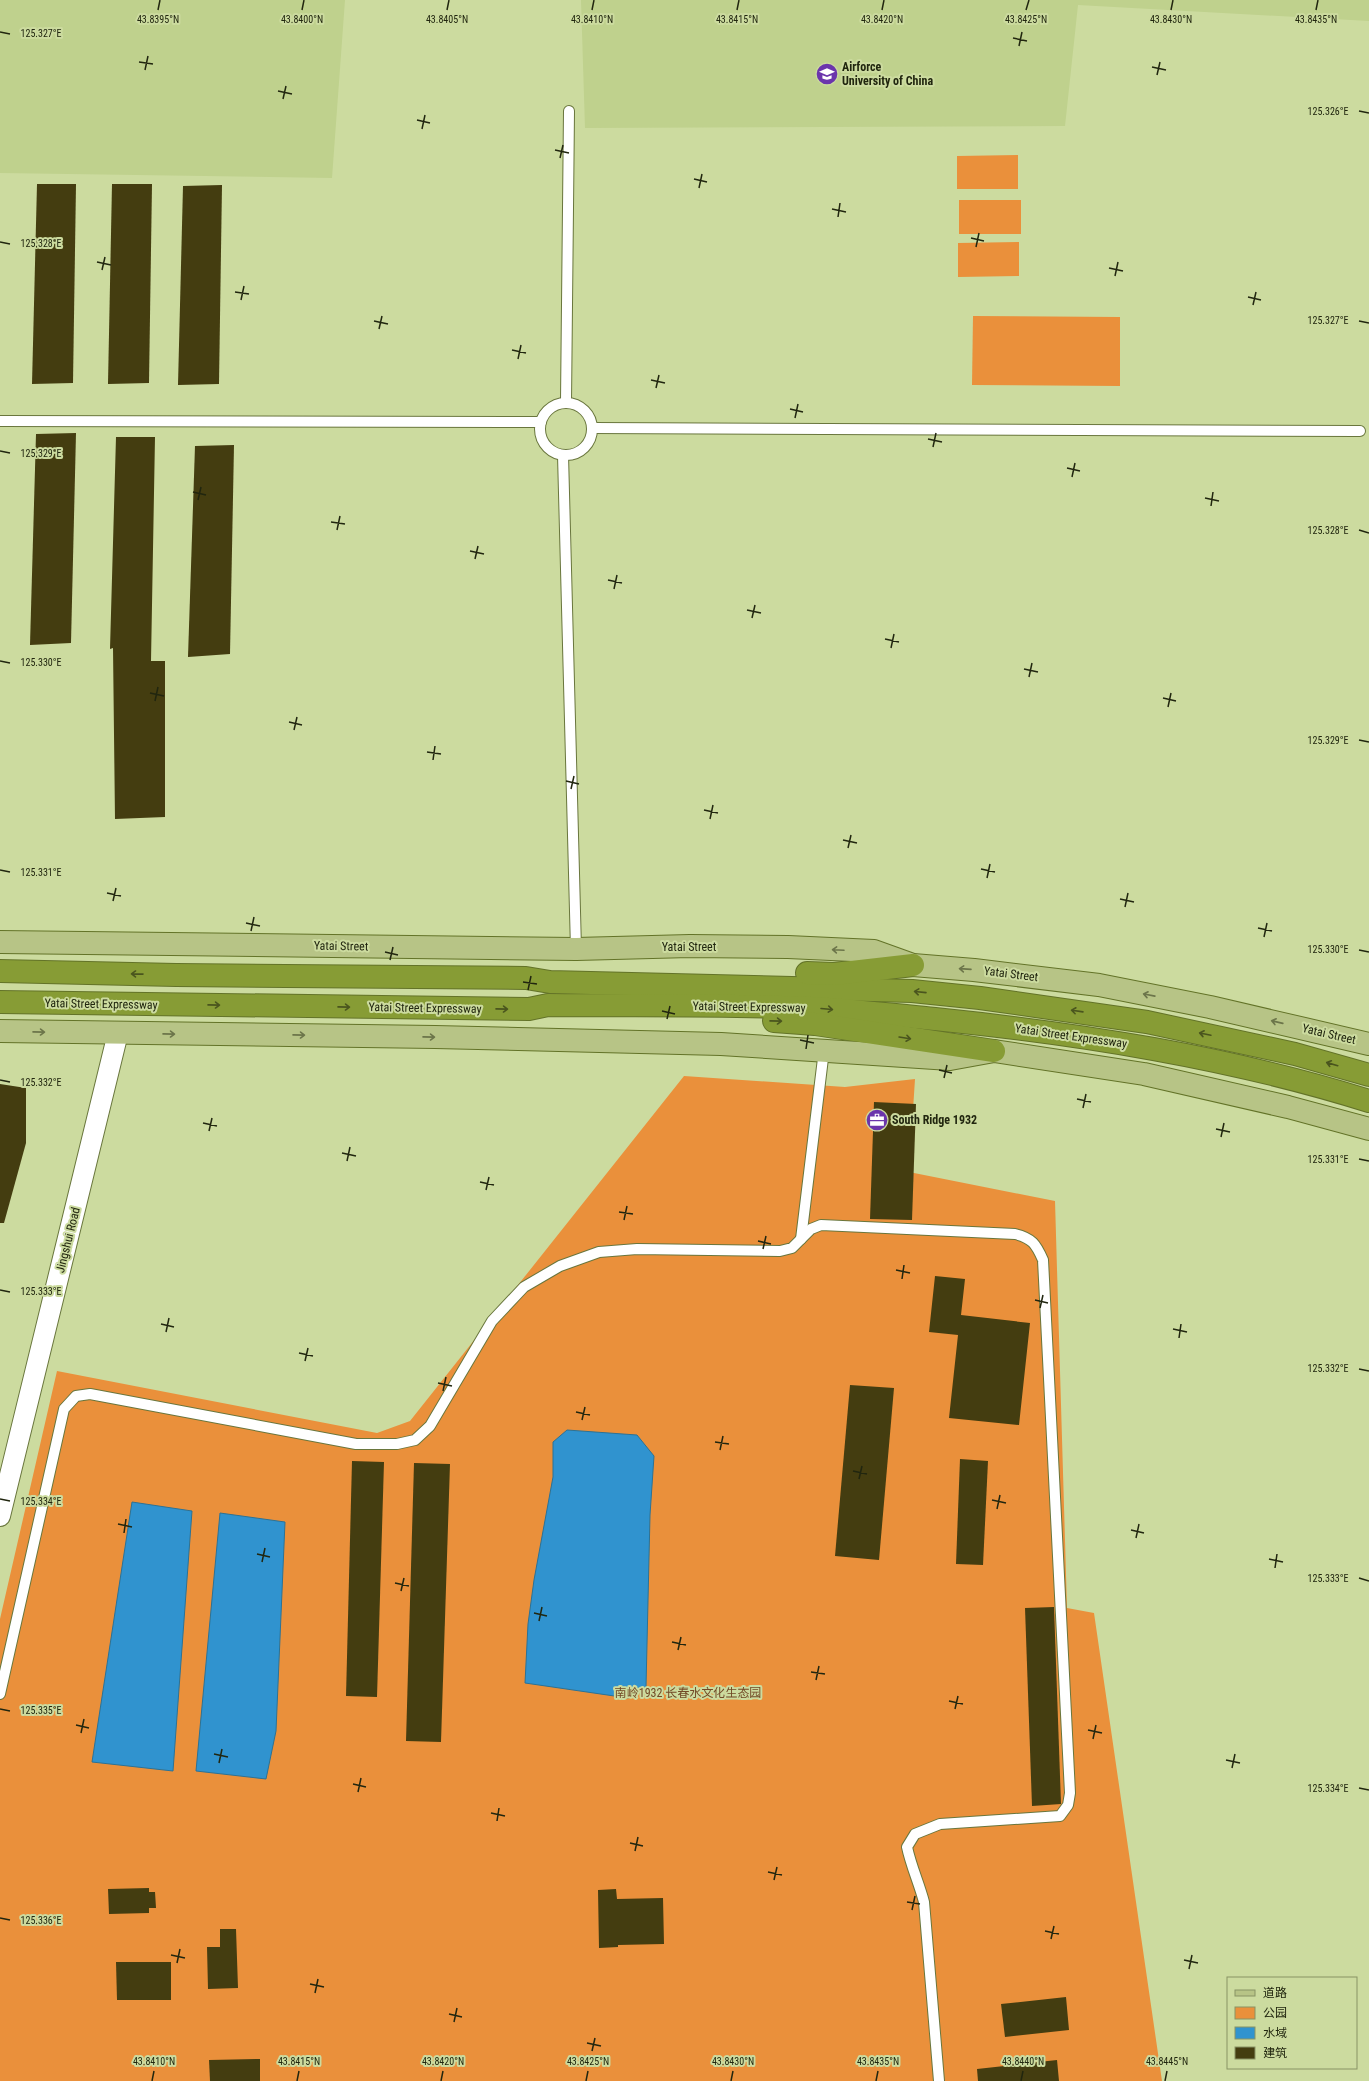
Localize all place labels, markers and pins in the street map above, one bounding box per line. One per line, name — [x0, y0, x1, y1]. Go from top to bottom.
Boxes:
place label: Airforce University of China — [842, 60, 933, 88]
school or university icon: Airforce University of China — [814, 61, 840, 87]
office icon: South Ridge 1932 — [864, 1107, 890, 1133]
place label: South Ridge 1932 — [892, 1113, 977, 1127]

